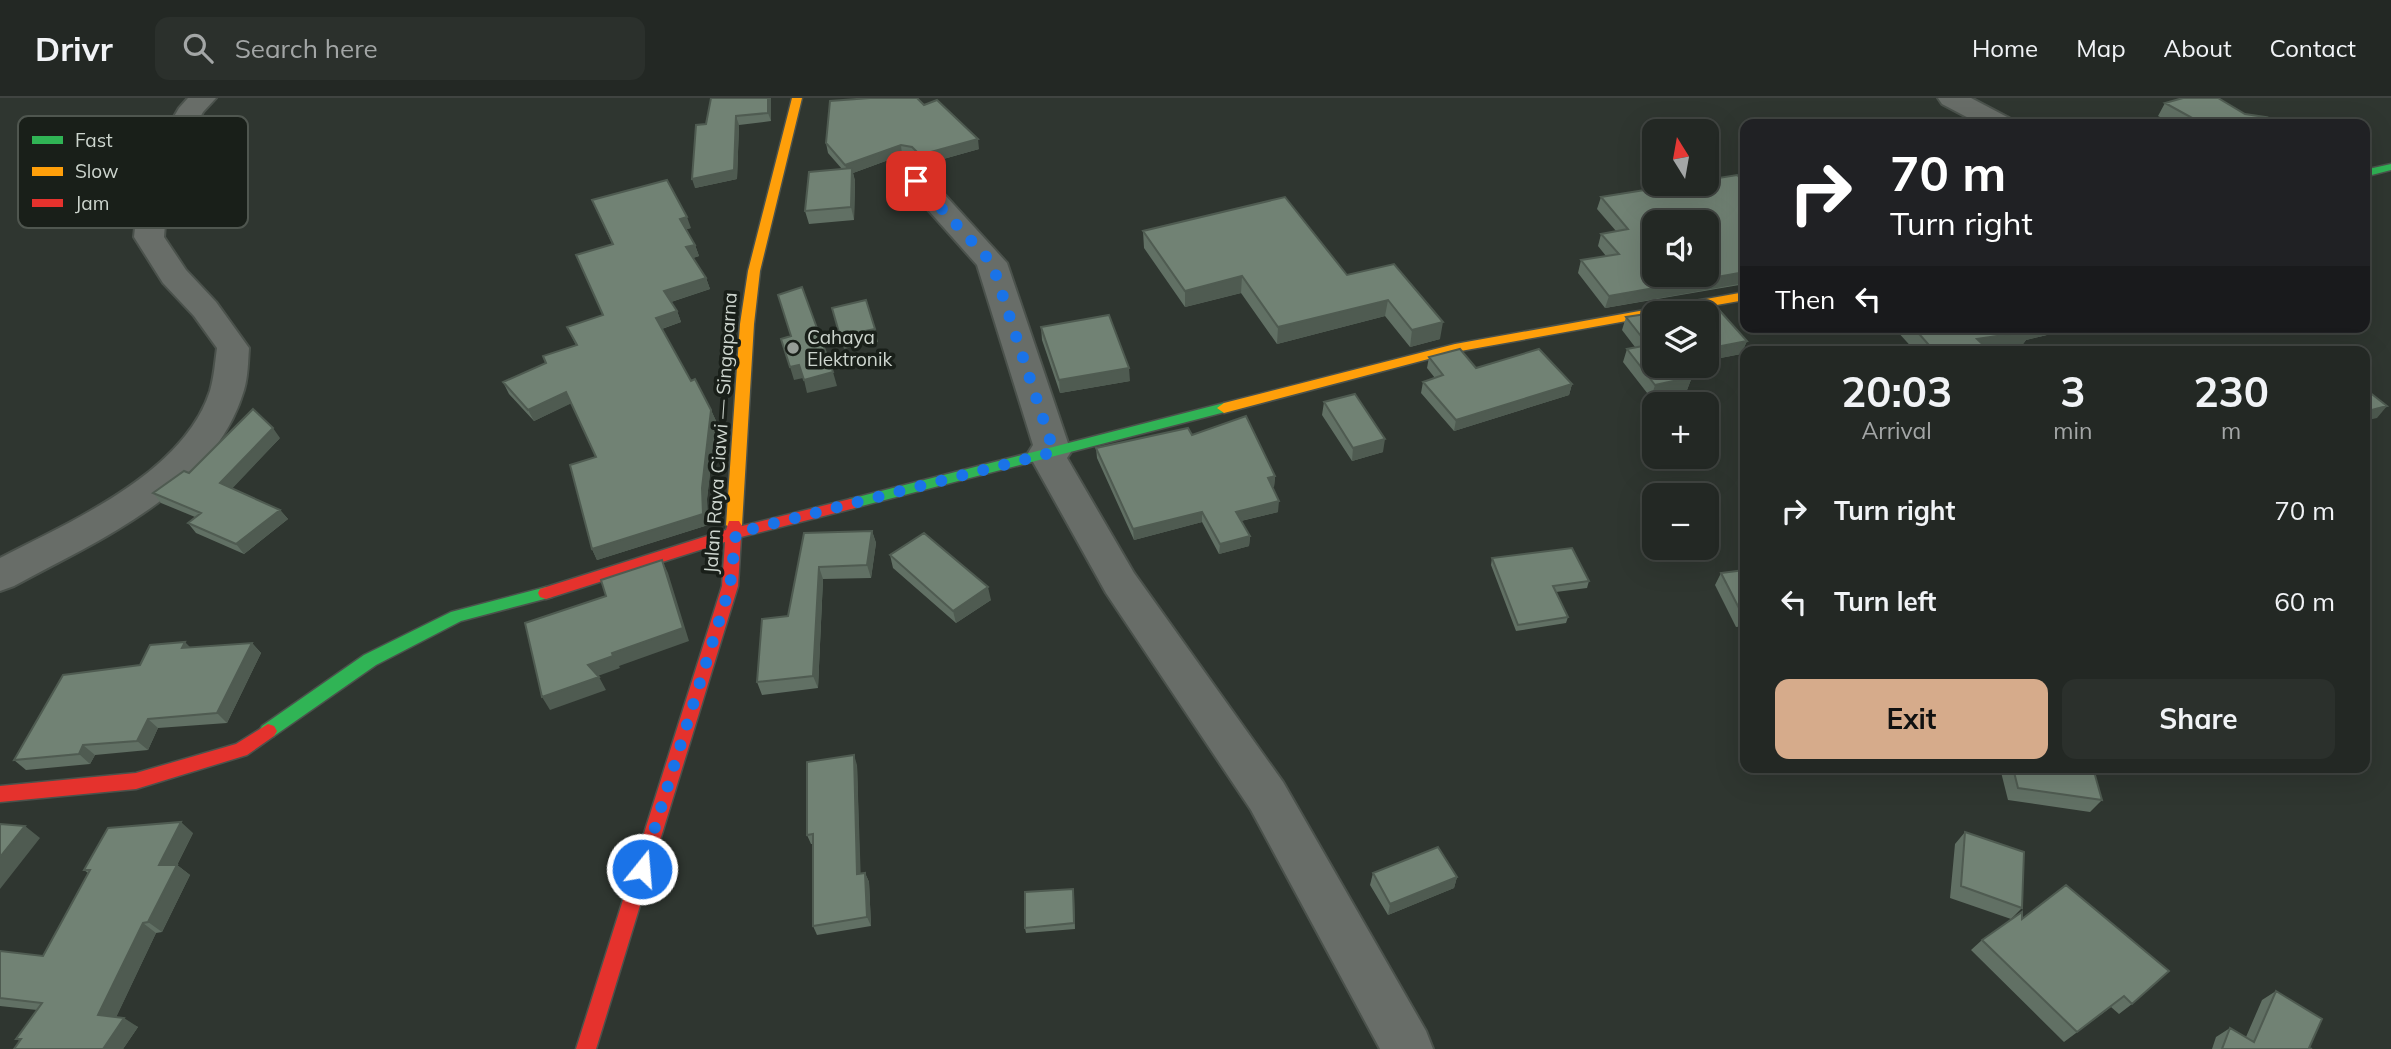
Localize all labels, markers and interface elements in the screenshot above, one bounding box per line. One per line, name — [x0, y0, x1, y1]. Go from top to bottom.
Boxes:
search box — [155, 17, 645, 80]
text: Drivr — [35, 28, 113, 69]
icon: search — [179, 29, 217, 67]
text: Search here — [235, 32, 378, 65]
text: Home — [1972, 33, 2038, 63]
text: Map — [2076, 33, 2126, 63]
text: About — [2164, 33, 2232, 63]
text: Contact — [2270, 33, 2356, 63]
legend — [18, 116, 248, 228]
north arrow — [1642, 119, 1718, 196]
map controls — [1642, 119, 1719, 560]
text: Fast — [75, 128, 113, 152]
text: 70 m — [1890, 142, 2006, 203]
icon: right — [1775, 147, 1866, 238]
pin — [886, 151, 946, 211]
text: Slow — [75, 159, 119, 183]
icon: arrive — [897, 162, 935, 200]
text: Jam — [75, 191, 109, 215]
text: Turn right — [1890, 203, 2033, 243]
button: sound — [1642, 210, 1719, 287]
icon: left — [1849, 280, 1887, 318]
text: Then — [1775, 283, 1835, 316]
street label: Jalan Raya Ciawi — Singaparna — [698, 292, 742, 574]
button: layers — [1642, 301, 1719, 378]
place label: Cahaya Elektronik — [807, 325, 893, 371]
marker: Cahaya Elektronik — [785, 340, 801, 356]
text: 20:03 — [1841, 365, 1952, 418]
text: 3 — [2060, 365, 2085, 418]
text: 230 — [2193, 365, 2269, 418]
button: + — [1642, 392, 1719, 469]
text: Arrival — [1861, 416, 1932, 445]
text: min — [2053, 416, 2092, 445]
text: m — [2221, 416, 2241, 445]
button: − — [1642, 483, 1719, 560]
icon: right — [1775, 492, 1813, 530]
text: Turn right — [1834, 494, 1955, 527]
text: 70 m — [2274, 494, 2335, 527]
icon: left — [1775, 583, 1813, 621]
text: Turn left — [1834, 585, 1936, 618]
text: 60 m — [2274, 585, 2335, 618]
button: Exit — [1775, 679, 2048, 759]
button: Share — [2062, 679, 2335, 759]
position arrow — [605, 832, 679, 906]

